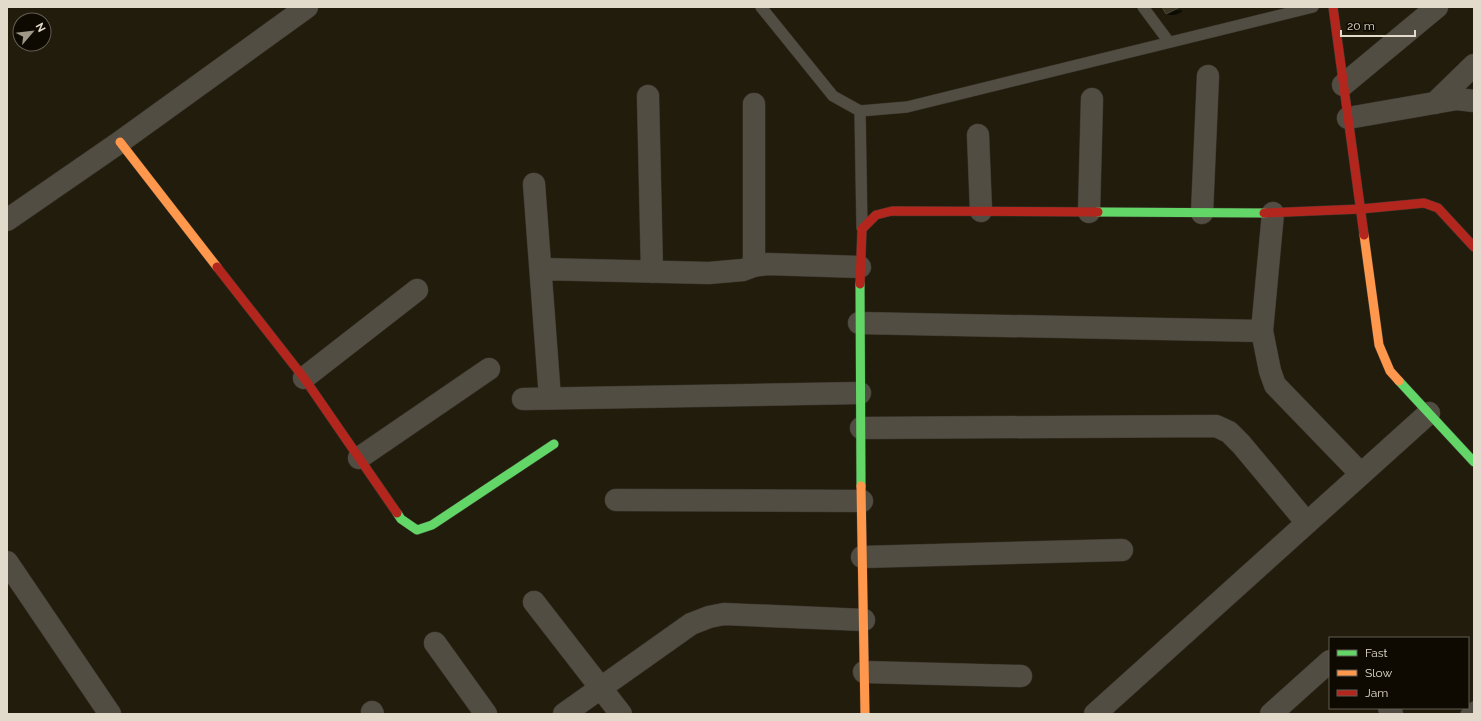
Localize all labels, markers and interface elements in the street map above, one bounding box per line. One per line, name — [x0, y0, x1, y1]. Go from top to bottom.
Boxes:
north arrow — [12, 12, 52, 52]
scale bar — [1341, 12, 1415, 38]
text: 20 m — [1347, 19, 1375, 33]
text: N — [33, 21, 48, 34]
legend — [1329, 637, 1469, 709]
text: Fast — [1365, 646, 1388, 660]
text: Slow — [1365, 666, 1392, 680]
text: Jam — [1365, 686, 1388, 700]

